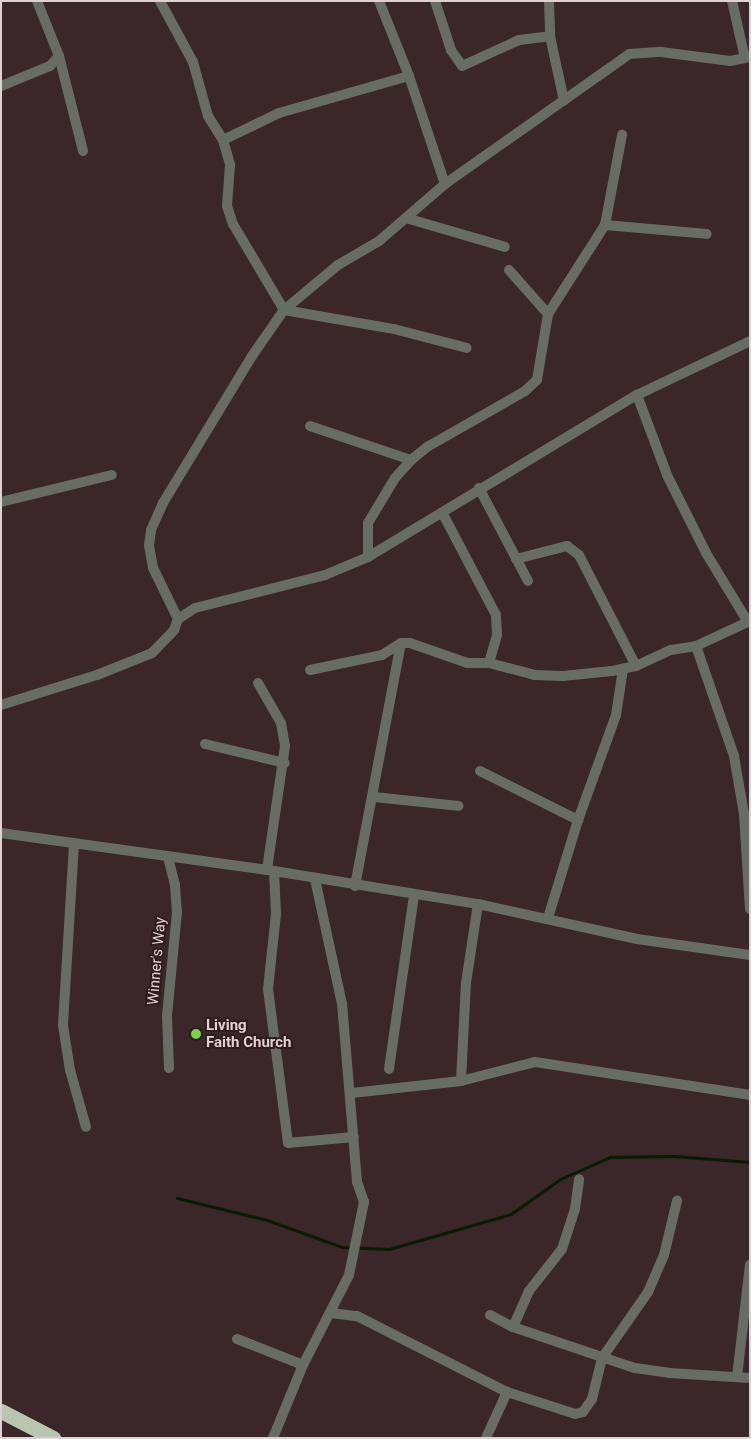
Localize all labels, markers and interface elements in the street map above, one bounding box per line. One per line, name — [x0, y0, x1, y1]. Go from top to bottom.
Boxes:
street label: Winner's Way — [144, 916, 170, 1006]
place label: Living Faith Church — [206, 1016, 291, 1051]
marker: Living Faith Church — [190, 1028, 202, 1040]

